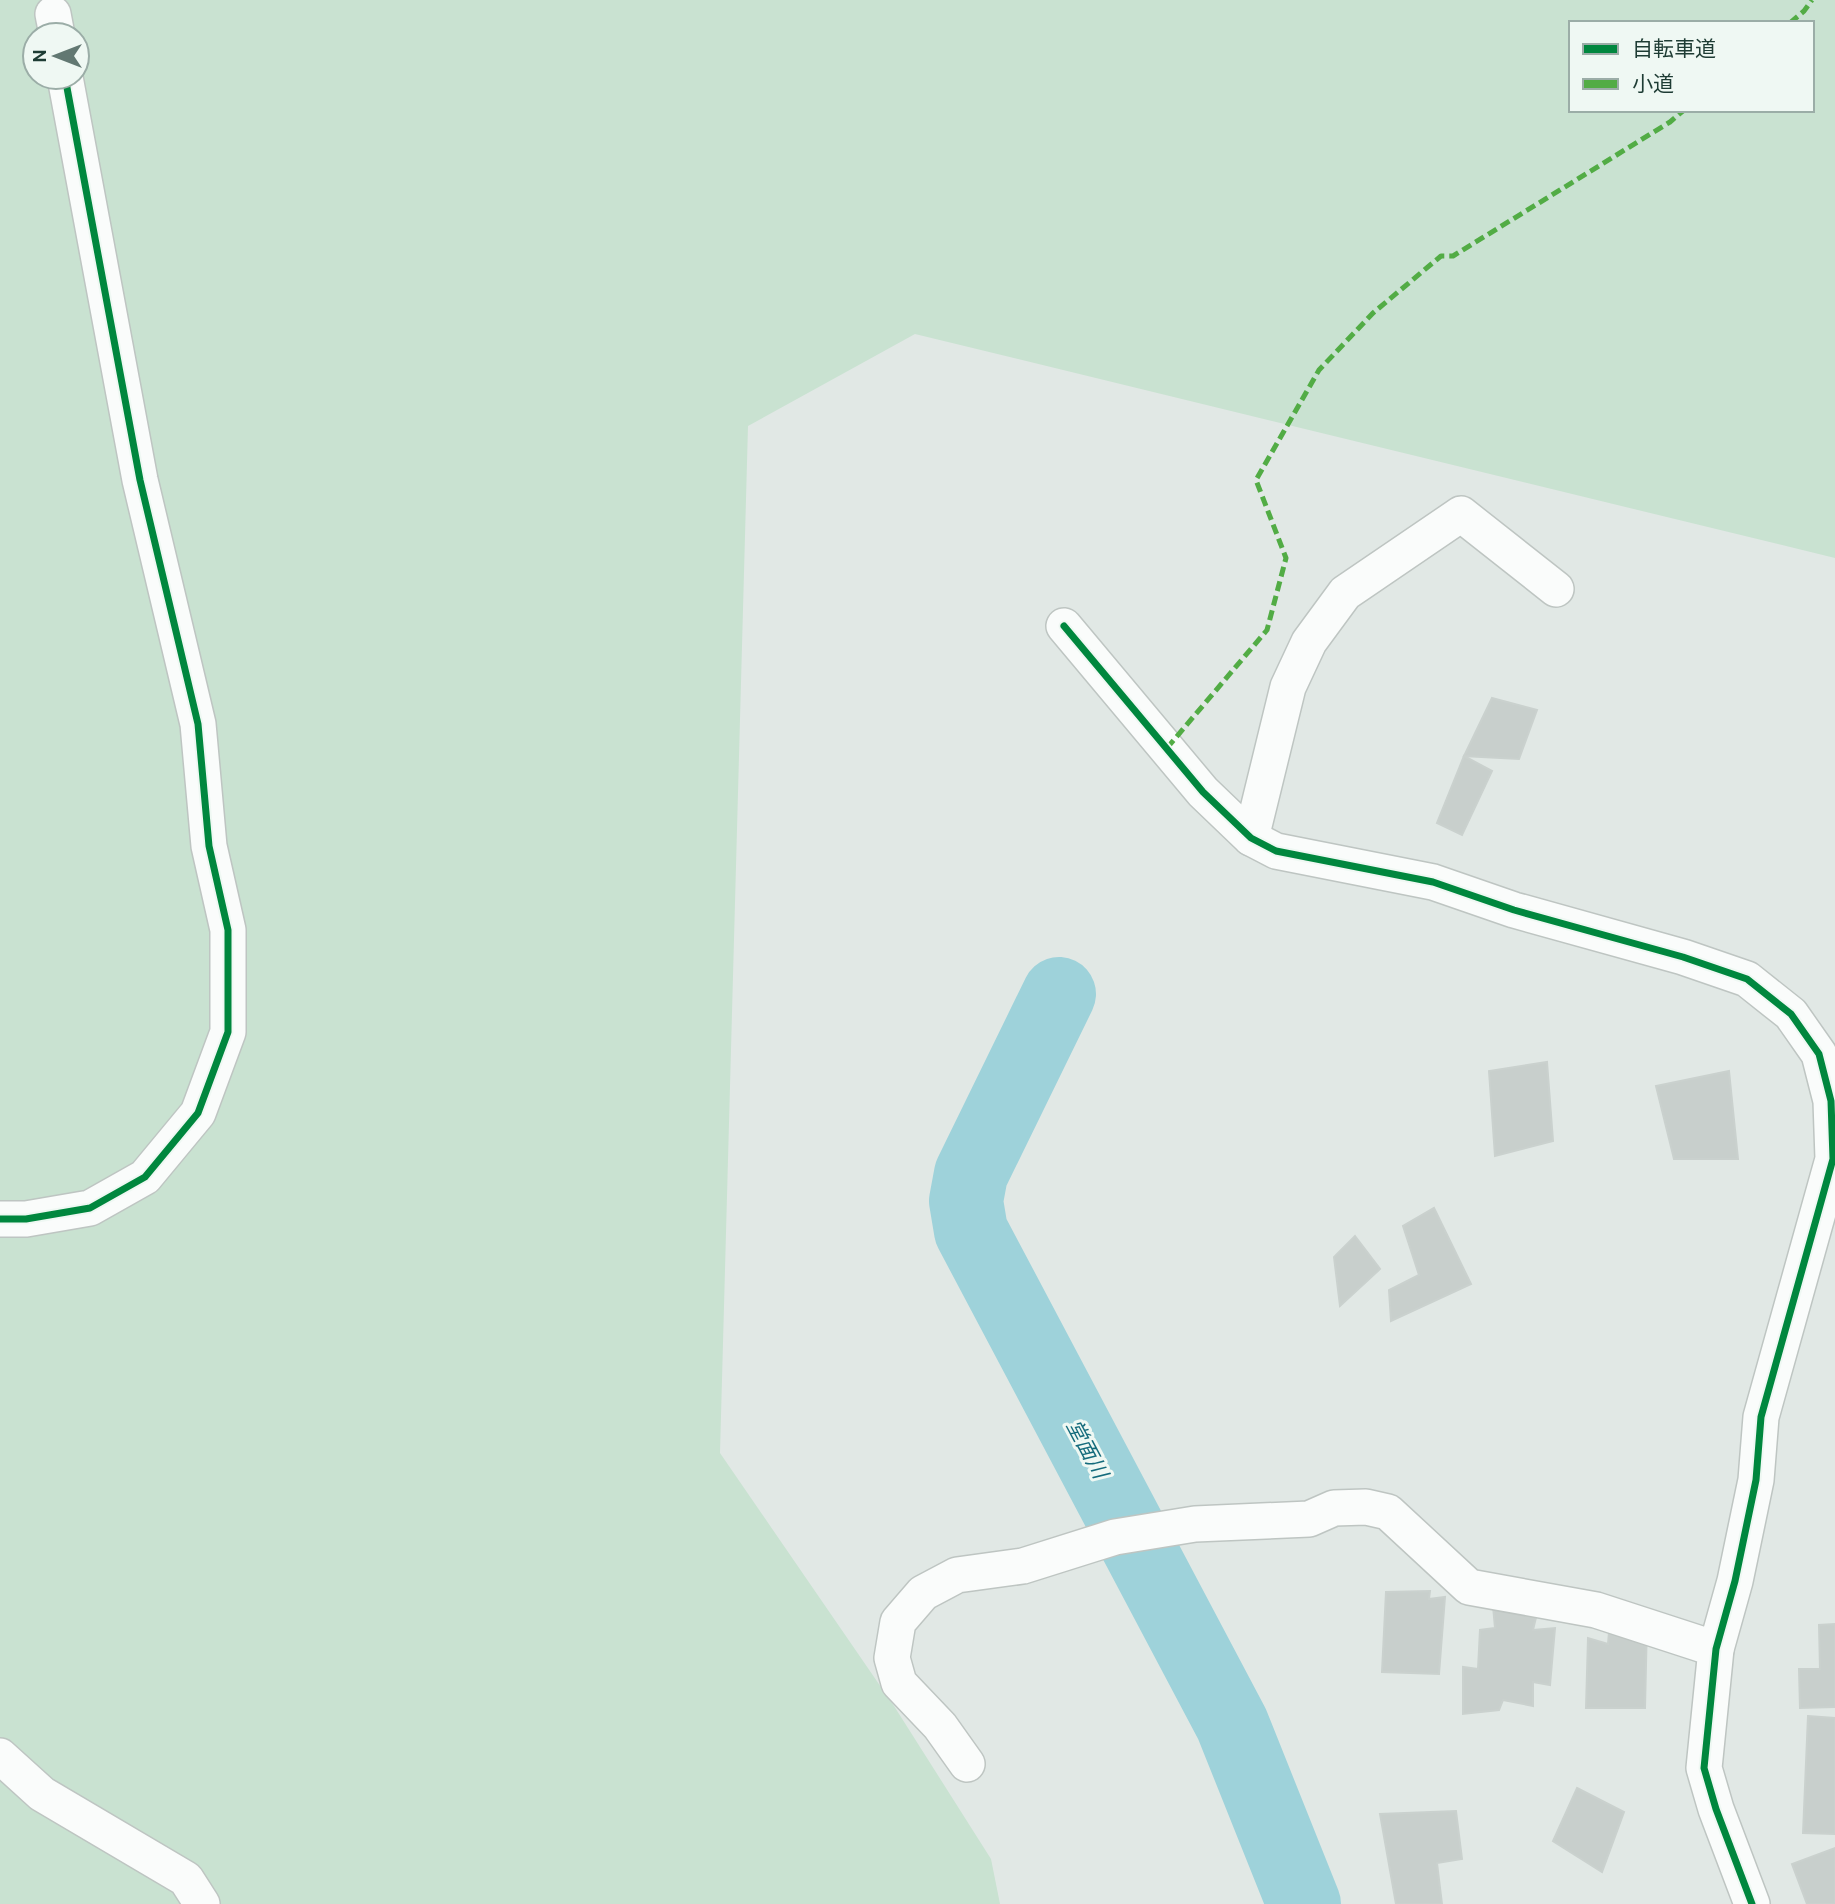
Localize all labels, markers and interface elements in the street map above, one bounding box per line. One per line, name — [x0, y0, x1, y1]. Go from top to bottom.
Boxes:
north arrow — [21, 21, 91, 91]
legend — [1569, 21, 1814, 112]
text: 自転車道 — [1632, 37, 1716, 64]
text: N — [29, 49, 53, 63]
text: 小道 — [1632, 72, 1674, 99]
water label: 堂面川 — [1059, 1416, 1113, 1486]

